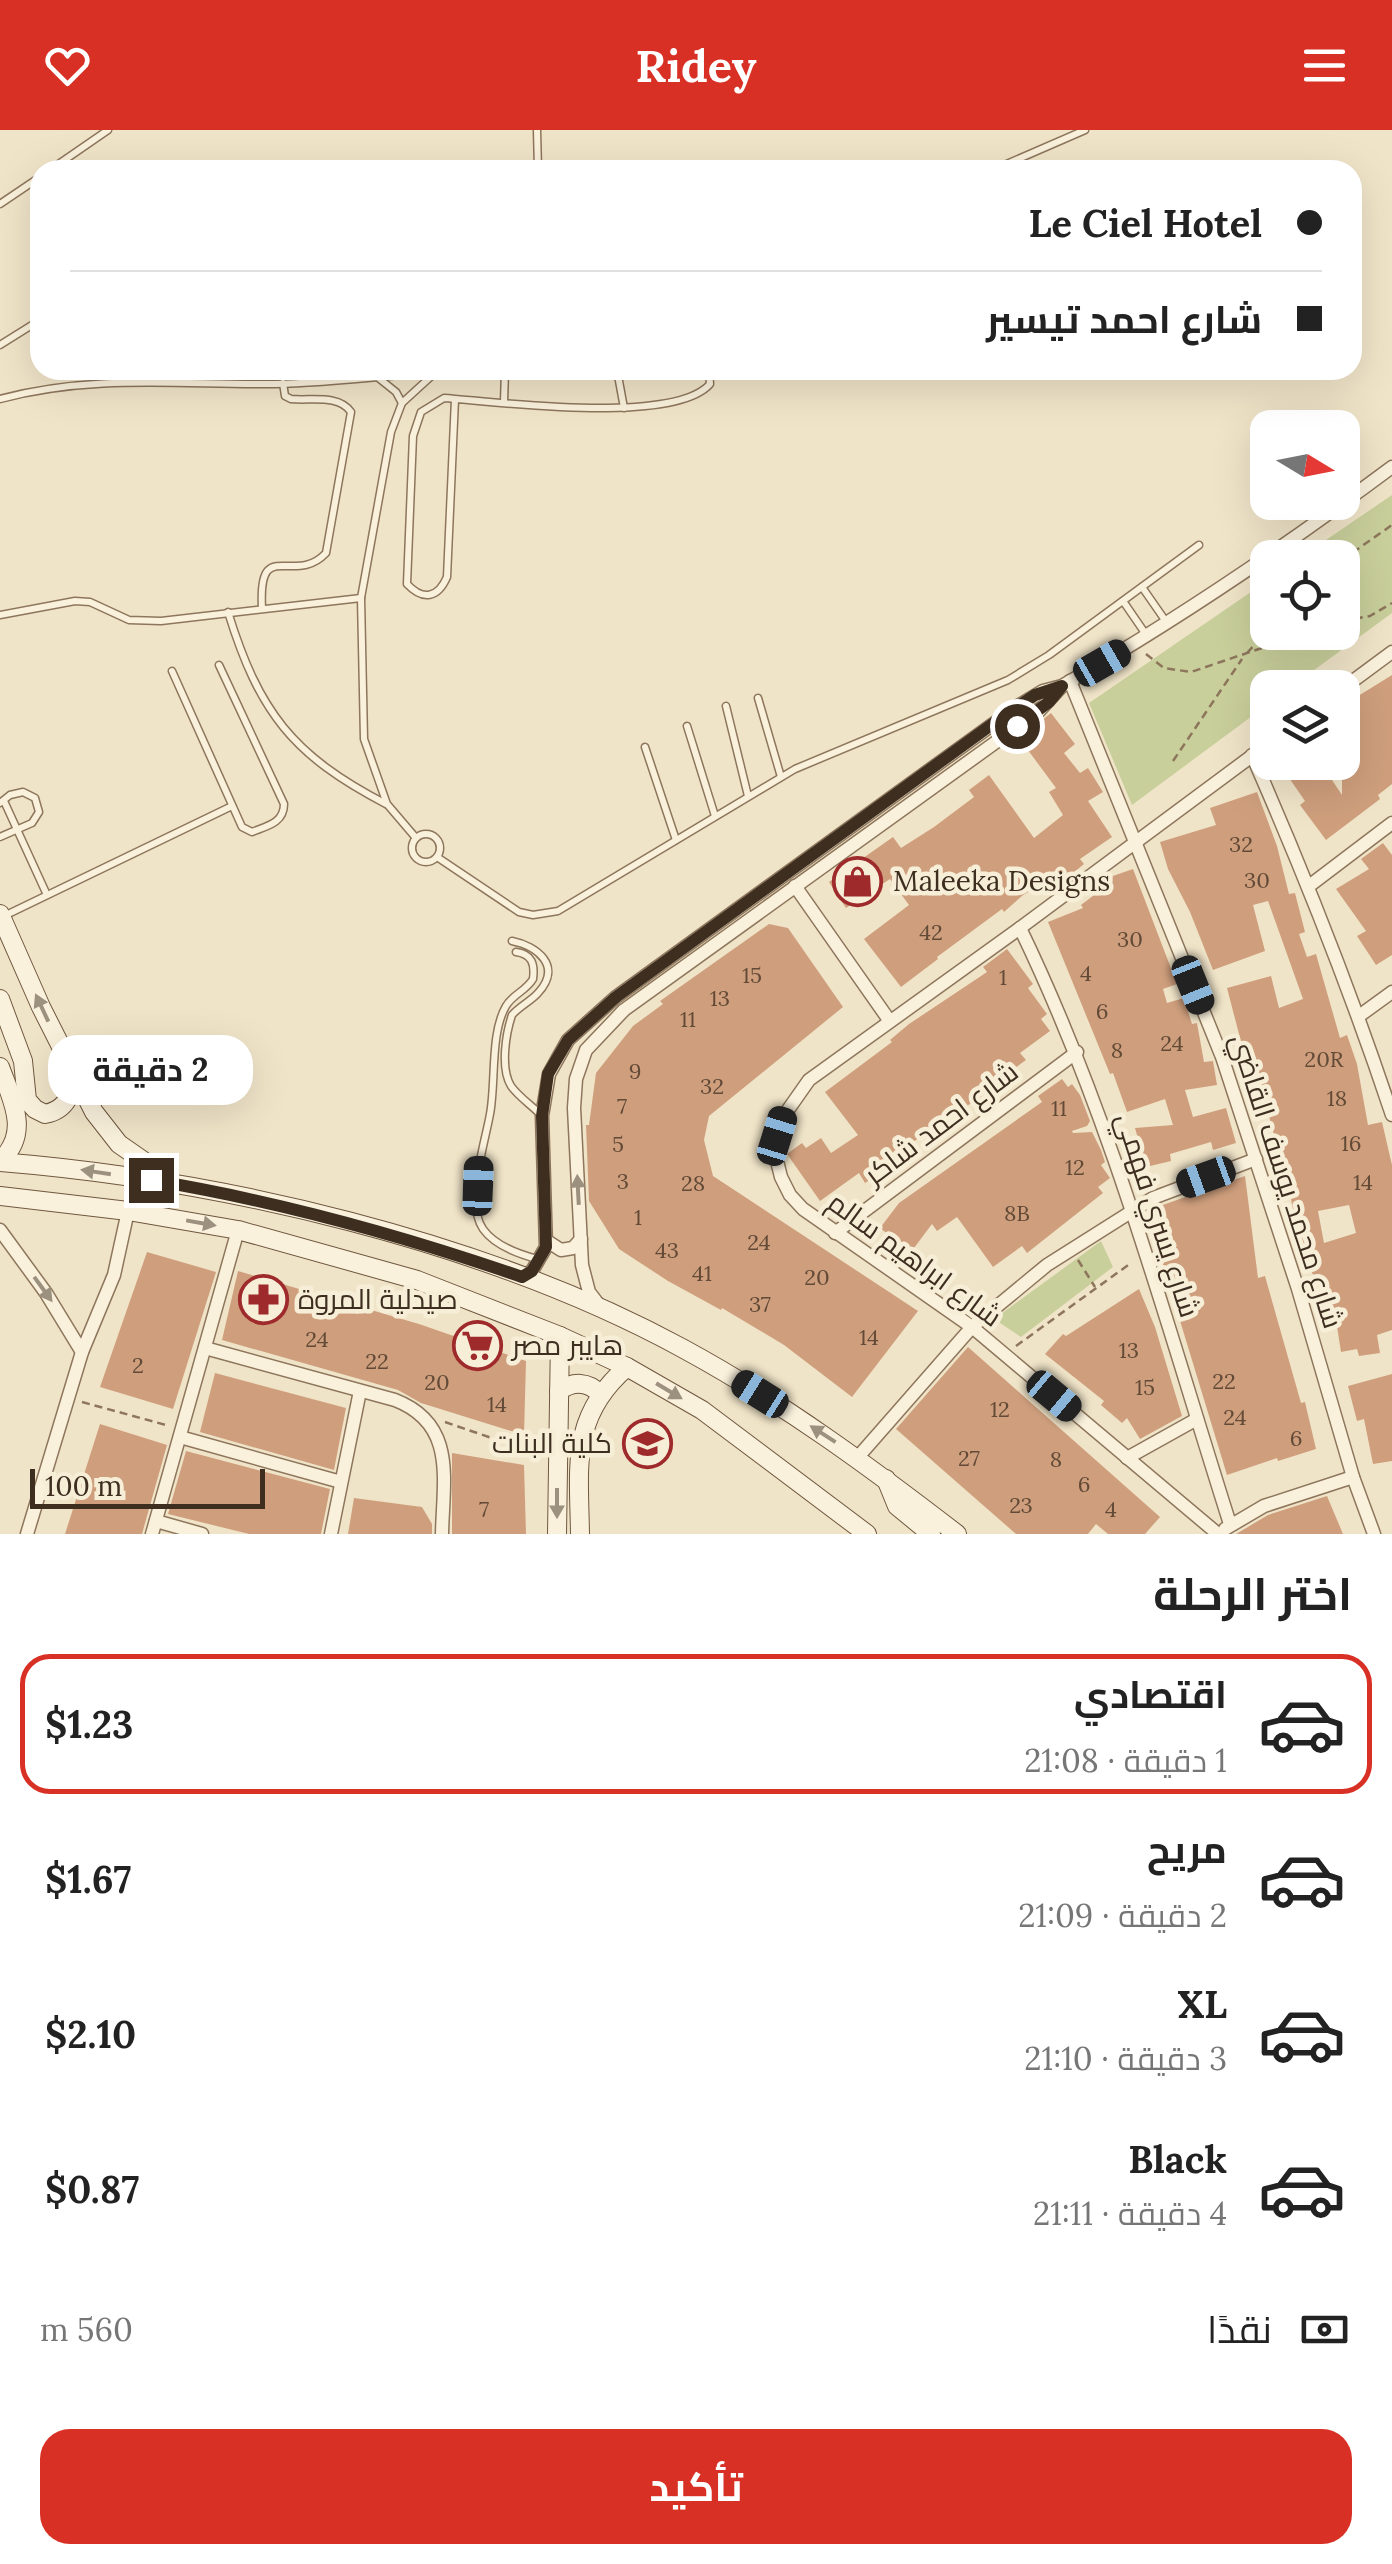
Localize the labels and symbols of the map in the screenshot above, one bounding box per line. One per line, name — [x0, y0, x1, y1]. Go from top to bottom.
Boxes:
north arrow — [1250, 410, 1360, 520]
car — [1069, 635, 1135, 691]
route start — [995, 704, 1040, 749]
house number: 32 — [1229, 830, 1253, 858]
shop icon: Maleeka Designs — [832, 855, 884, 907]
place label: Maleeka Designs — [893, 863, 1110, 899]
house number: 30 — [1244, 866, 1270, 894]
house number: 42 — [919, 918, 943, 946]
house number: 30 — [1117, 925, 1143, 953]
car — [1168, 952, 1218, 1018]
house number: 4 — [1080, 959, 1092, 987]
house number: 15 — [742, 961, 762, 989]
house number: 1 — [999, 963, 1007, 991]
house number: 13 — [710, 984, 730, 1012]
one-way arrow — [34, 993, 50, 1023]
house number: 6 — [1096, 997, 1108, 1025]
house number: 11 — [680, 1005, 696, 1033]
house number: 24 — [1160, 1029, 1184, 1057]
street label: شارع محمد يوسف القاضي — [1220, 1029, 1352, 1334]
callout: 2 دقيقة — [48, 1035, 254, 1105]
house number: 8 — [1111, 1036, 1123, 1064]
house number: 20R — [1304, 1045, 1344, 1073]
street label: شارع احمد شاكر — [855, 1053, 1026, 1195]
house number: 9 — [629, 1057, 641, 1085]
house number: 32 — [700, 1072, 724, 1100]
house number: 18 — [1327, 1084, 1347, 1112]
house number: 7 — [617, 1092, 627, 1120]
house number: 11 — [1051, 1094, 1067, 1122]
car — [754, 1103, 800, 1169]
street label: شارع يسري فهمي — [1104, 1108, 1208, 1323]
house number: 16 — [1341, 1129, 1361, 1157]
house number: 5 — [612, 1130, 624, 1158]
house number: 12 — [1065, 1153, 1085, 1181]
car — [1173, 1153, 1239, 1201]
car — [462, 1155, 494, 1217]
route end — [129, 1158, 174, 1203]
one-way arrow — [79, 1163, 111, 1179]
house number: 3 — [617, 1167, 629, 1195]
house number: 14 — [1353, 1168, 1373, 1196]
house number: 28 — [681, 1169, 705, 1197]
one-way arrow — [570, 1174, 586, 1206]
street label: شارع ابراهيم سالم — [820, 1184, 1009, 1336]
house number: 8B — [1004, 1199, 1030, 1227]
house number: 1 — [634, 1203, 642, 1231]
one-way arrow — [185, 1216, 217, 1231]
house number: 24 — [747, 1228, 771, 1256]
house number: 43 — [655, 1236, 679, 1264]
house number: 41 — [692, 1259, 712, 1287]
house number: 20 — [804, 1263, 830, 1291]
pharmacy icon: صيدلية المروة — [237, 1273, 289, 1325]
one-way arrow — [33, 1276, 52, 1303]
place label: صيدلية المروة — [298, 1281, 458, 1317]
house number: 37 — [749, 1290, 771, 1318]
supermarket icon: هايبر مصر — [451, 1319, 503, 1371]
house number: 14 — [859, 1323, 879, 1351]
house number: 24 — [305, 1325, 329, 1353]
place label: هايبر مصر — [510, 1327, 623, 1363]
house number: 13 — [1119, 1336, 1139, 1364]
house number: 22 — [365, 1347, 389, 1375]
house number: 2 — [132, 1351, 144, 1379]
car — [727, 1365, 793, 1423]
car — [1021, 1365, 1087, 1427]
house number: 22 — [1212, 1367, 1236, 1395]
house number: 20 — [424, 1368, 450, 1396]
house number: 15 — [1135, 1373, 1155, 1401]
one-way arrow — [655, 1382, 683, 1399]
house number: 14 — [487, 1390, 507, 1418]
house number: 12 — [990, 1395, 1010, 1423]
house number: 24 — [1223, 1403, 1247, 1431]
school or university icon: كلية البنات — [621, 1417, 673, 1469]
house number: 6 — [1290, 1424, 1302, 1452]
place label: كلية البنات — [492, 1425, 612, 1461]
one-way arrow — [809, 1425, 836, 1443]
house number: 27 — [958, 1444, 980, 1472]
house number: 8 — [1050, 1445, 1062, 1473]
scale bar — [30, 1464, 265, 1508]
house number: 6 — [1078, 1470, 1090, 1498]
one-way arrow — [549, 1488, 565, 1520]
house number: 23 — [1009, 1491, 1033, 1519]
house number: 7 — [479, 1495, 489, 1523]
house number: 4 — [1105, 1495, 1117, 1523]

